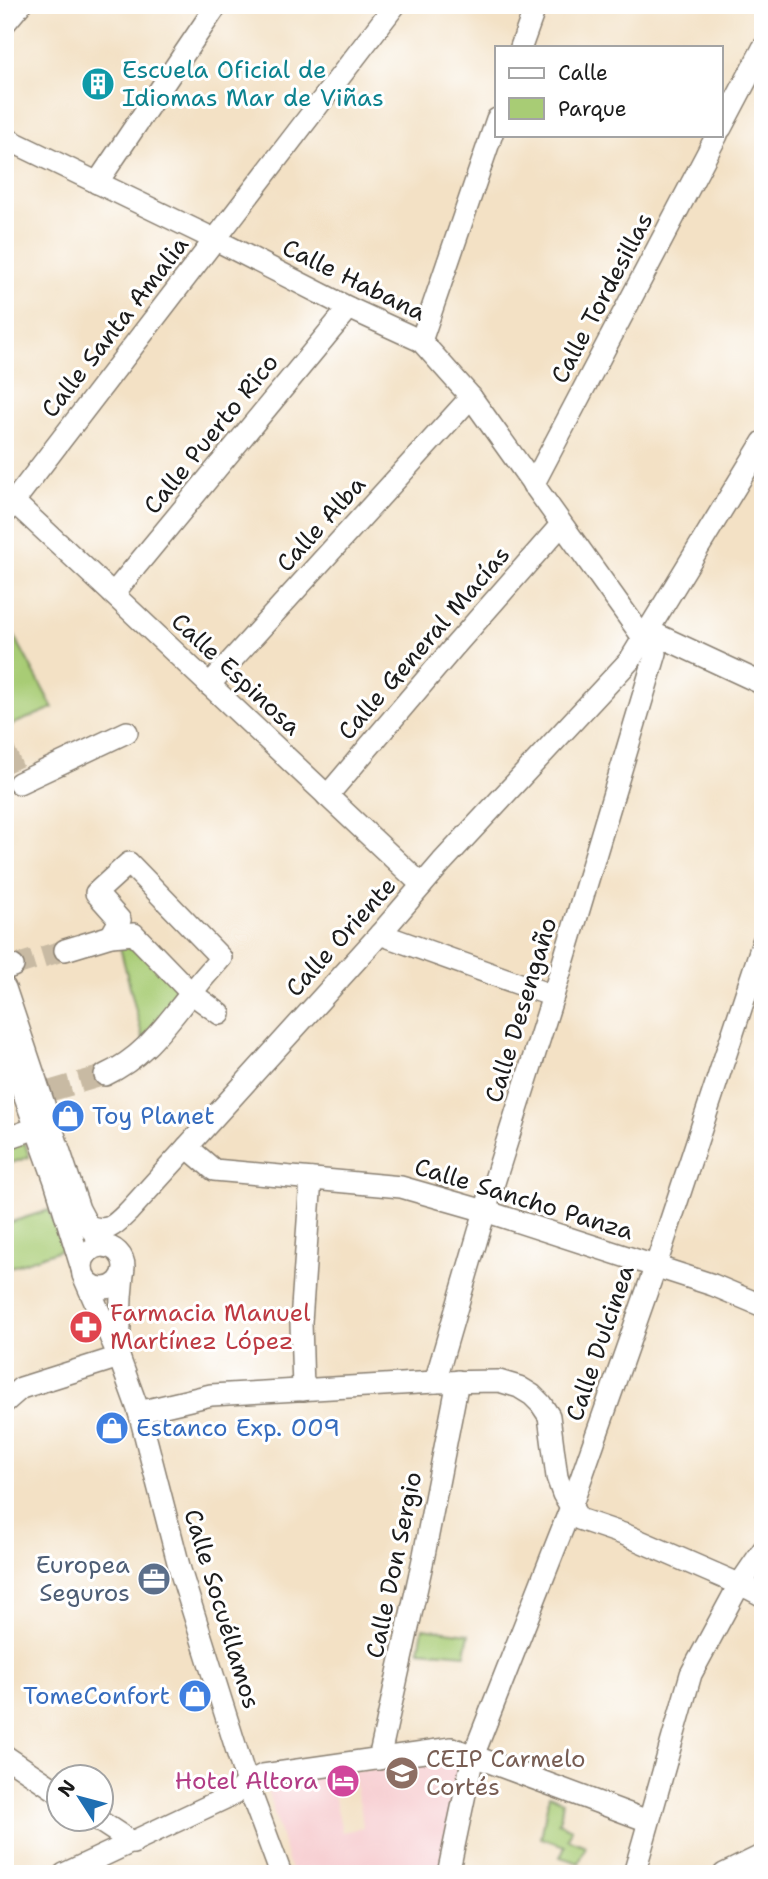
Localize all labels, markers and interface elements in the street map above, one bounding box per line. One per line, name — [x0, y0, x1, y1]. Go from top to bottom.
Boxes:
legend — [495, 46, 722, 136]
place label: Escuela Oficial de Idiomas Mar de Viñas — [122, 54, 384, 114]
text: Calle — [558, 59, 608, 87]
building icon: Escuela Oficial de Idiomas Mar de Viñas — [79, 65, 117, 103]
text: Parque — [558, 95, 627, 123]
street label: Calle Tordesillas — [543, 207, 661, 389]
street label: Calle Santa Amalia — [34, 230, 196, 424]
street label: Calle Habana — [277, 231, 431, 329]
street label: Calle Puerto Rico — [136, 347, 286, 521]
street label: Calle Alba — [269, 469, 373, 579]
street label: Calle General Macías — [331, 539, 517, 747]
street label: Calle Espinosa — [164, 606, 308, 742]
street label: Calle Oriente — [279, 870, 403, 1004]
street label: Calle Desengaño — [478, 914, 564, 1106]
shop icon: Toy Planet — [49, 1097, 87, 1135]
place label: Toy Planet — [92, 1100, 215, 1132]
street label: Calle Sancho Panza — [411, 1150, 637, 1248]
street label: Calle Dulcinea — [558, 1261, 642, 1425]
place label: Farmacia Manuel Martínez López — [110, 1297, 311, 1357]
pharmacy icon: Farmacia Manuel Martínez López — [67, 1308, 105, 1346]
shop icon: Estanco Exp. 009 — [93, 1409, 131, 1447]
place label: Estanco Exp. 009 — [136, 1412, 340, 1444]
street label: Calle Don Sergio — [359, 1469, 429, 1661]
street label: Calle Socuéllamos — [176, 1505, 268, 1713]
place label: Europea Seguros — [36, 1549, 130, 1609]
office icon: Europea Seguros — [135, 1560, 173, 1598]
shop icon: TomeConfort — [176, 1677, 214, 1715]
place label: TomeConfort — [23, 1680, 170, 1712]
place label: CEIP Carmelo Cortés — [426, 1743, 585, 1803]
school or university icon: CEIP Carmelo Cortés — [383, 1754, 421, 1792]
hotel icon: Hotel Altora — [324, 1762, 362, 1800]
north arrow — [46, 1764, 116, 1834]
place label: Hotel Altora — [175, 1765, 318, 1797]
text: N — [52, 1775, 81, 1802]

